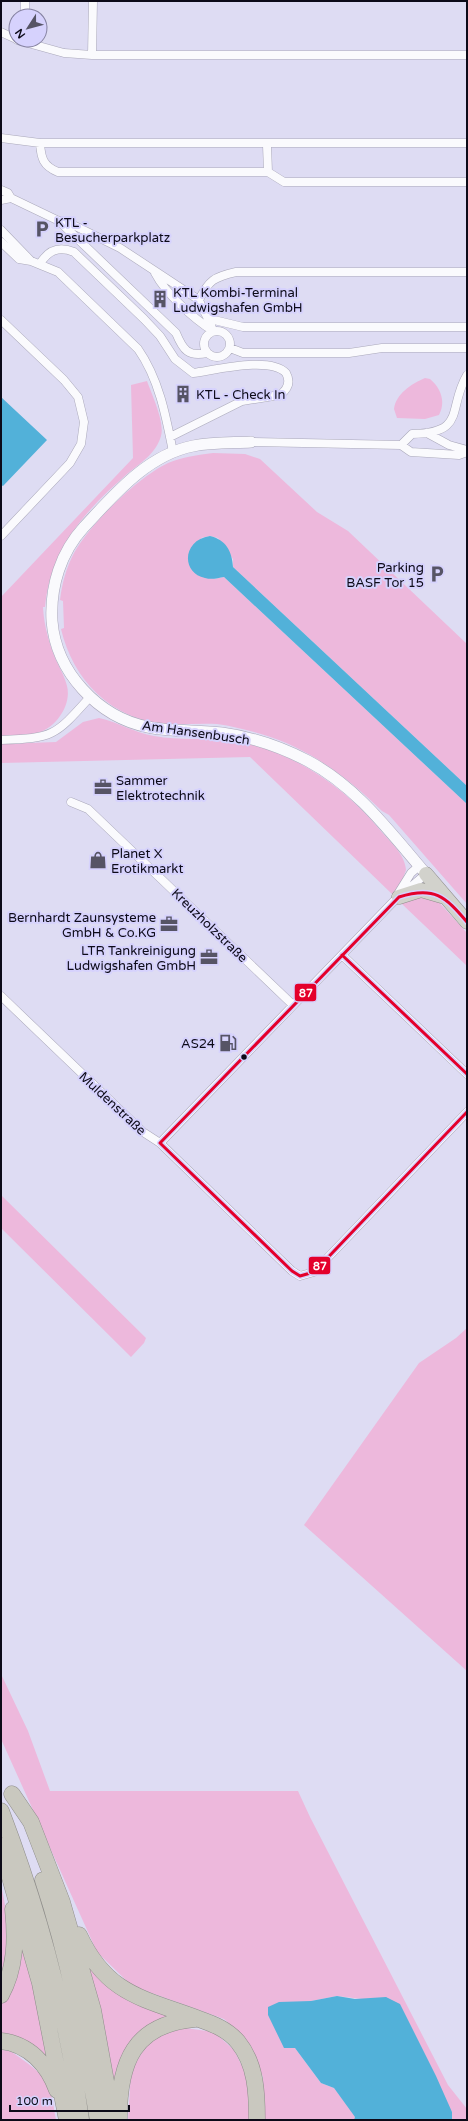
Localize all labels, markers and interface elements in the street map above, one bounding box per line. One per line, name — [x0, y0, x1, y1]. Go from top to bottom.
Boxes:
north arrow — [8, 8, 48, 48]
text: N — [12, 26, 28, 41]
place label: KTL - Besucherparkplatz — [55, 215, 170, 246]
parking icon: KTL - Besucherparkplatz — [32, 219, 52, 239]
place label: KTL Kombi-Terminal Ludwigshafen GmbH — [173, 285, 303, 316]
building icon: KTL Kombi-Terminal Ludwigshafen GmbH — [150, 289, 170, 309]
building icon: KTL - Check In — [173, 384, 193, 404]
place label: KTL - Check In — [196, 387, 285, 403]
place label: Parking BASF Tor 15 — [346, 560, 424, 591]
parking icon: Parking BASF Tor 15 — [427, 564, 447, 584]
street label: Am Hansenbusch — [141, 718, 251, 748]
place label: Sammer Elektrotechnik — [116, 773, 205, 804]
office icon: Sammer Elektrotechnik — [93, 777, 113, 797]
place label: Planet X Erotikmarkt — [111, 846, 183, 877]
shop icon: Planet X Erotikmarkt — [88, 850, 108, 870]
street label: Kreuzholzstraße — [168, 885, 251, 966]
place label: Bernhardt Zaunsysteme GmbH & Co.KG — [8, 910, 156, 941]
office icon: Bernhardt Zaunsysteme GmbH & Co.KG — [159, 914, 179, 934]
place label: LTR Tankreinigung Ludwigshafen GmbH — [67, 943, 196, 974]
office icon: LTR Tankreinigung Ludwigshafen GmbH — [199, 947, 219, 967]
line badge: 87 — [294, 983, 317, 1002]
text: 87 — [299, 987, 313, 1000]
fuel station icon: AS24 — [218, 1033, 238, 1053]
place label: AS24 — [181, 1036, 215, 1052]
unlabelled marker — [239, 1052, 249, 1062]
street label: Muldenstraße — [76, 1069, 149, 1139]
line badge: 87 — [308, 1256, 331, 1275]
text: 87 — [313, 1260, 327, 1273]
scale bar — [10, 2087, 129, 2113]
text: 100 m — [16, 2094, 53, 2108]

